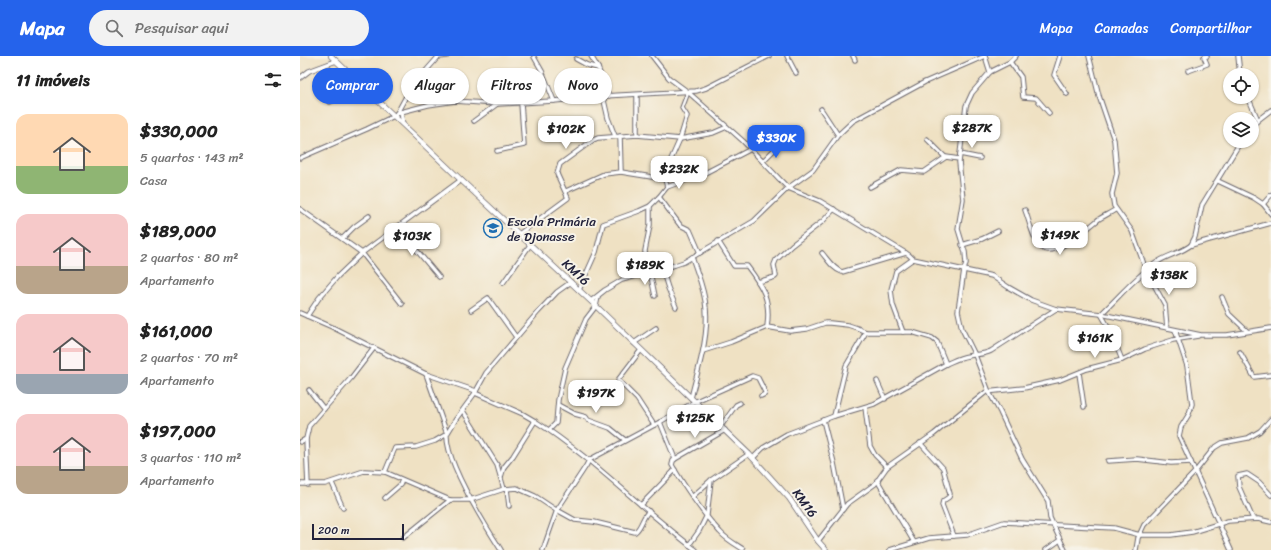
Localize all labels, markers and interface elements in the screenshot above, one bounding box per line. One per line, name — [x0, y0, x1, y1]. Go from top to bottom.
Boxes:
search box — [89, 10, 369, 46]
text: Mapa — [20, 12, 65, 45]
text: Pesquisar aqui — [135, 15, 229, 41]
text: Mapa — [1040, 16, 1072, 41]
text: Camadas — [1094, 16, 1148, 41]
text: Compartilhar — [1170, 16, 1251, 41]
icon: search — [103, 17, 125, 39]
text: 11 imóveis — [16, 65, 90, 95]
chip: Comprar — [312, 68, 393, 104]
chip: Alugar — [401, 68, 469, 104]
chip: Filtros — [477, 68, 546, 104]
chip: Novo — [554, 68, 612, 104]
map controls — [1223, 68, 1259, 148]
button: locate — [1223, 68, 1259, 104]
icon: filters — [262, 69, 284, 91]
button: layers — [1223, 112, 1259, 148]
pin: $287K — [944, 115, 1000, 149]
text: $330,000 — [140, 116, 218, 146]
pin: $102K — [538, 116, 594, 150]
text: $287K — [952, 116, 992, 139]
text: $102K — [547, 117, 585, 140]
pin: $330K — [748, 125, 804, 159]
text: $330K — [756, 126, 796, 149]
icon: home — [48, 130, 96, 178]
text: 5 quartos · 143 m² — [140, 146, 244, 169]
pin: $232K — [651, 156, 707, 190]
text: $232K — [660, 157, 698, 180]
text: Casa — [140, 169, 167, 192]
place label: Escola Primária de Djonasse — [507, 210, 596, 248]
text: $189,000 — [140, 216, 216, 246]
school or university icon: Escola Primária de Djonasse — [482, 217, 504, 239]
pin: $149K — [1032, 222, 1088, 256]
pin: $103K — [384, 223, 440, 257]
text: $149K — [1041, 223, 1079, 246]
text: $103K — [393, 224, 431, 247]
icon: home — [48, 230, 96, 278]
text: 2 quartos · 80 m² — [140, 246, 238, 269]
pin: $189K — [617, 252, 673, 286]
street label: KM16 — [556, 253, 596, 291]
text: $189K — [626, 253, 664, 276]
pin: $138K — [1141, 262, 1197, 296]
text: $138K — [1150, 263, 1188, 286]
text: Apartamento — [140, 269, 214, 292]
text: $161,000 — [140, 316, 213, 346]
pin: $161K — [1067, 325, 1123, 359]
text: $161K — [1077, 326, 1113, 349]
icon: home — [48, 330, 96, 378]
text: 2 quartos · 70 m² — [140, 346, 238, 369]
text: Apartamento — [140, 369, 214, 392]
pin: $197K — [568, 380, 624, 414]
text: $197K — [577, 381, 615, 404]
pin: $125K — [667, 405, 723, 439]
text: $125K — [676, 406, 714, 429]
text: $197,000 — [140, 416, 216, 446]
icon: home — [48, 430, 96, 478]
text: 3 quartos · 110 m² — [140, 446, 241, 469]
text: Apartamento — [140, 469, 214, 492]
street label: KM16 — [786, 483, 824, 523]
text: 200 m — [318, 521, 350, 540]
scale bar — [312, 522, 404, 541]

